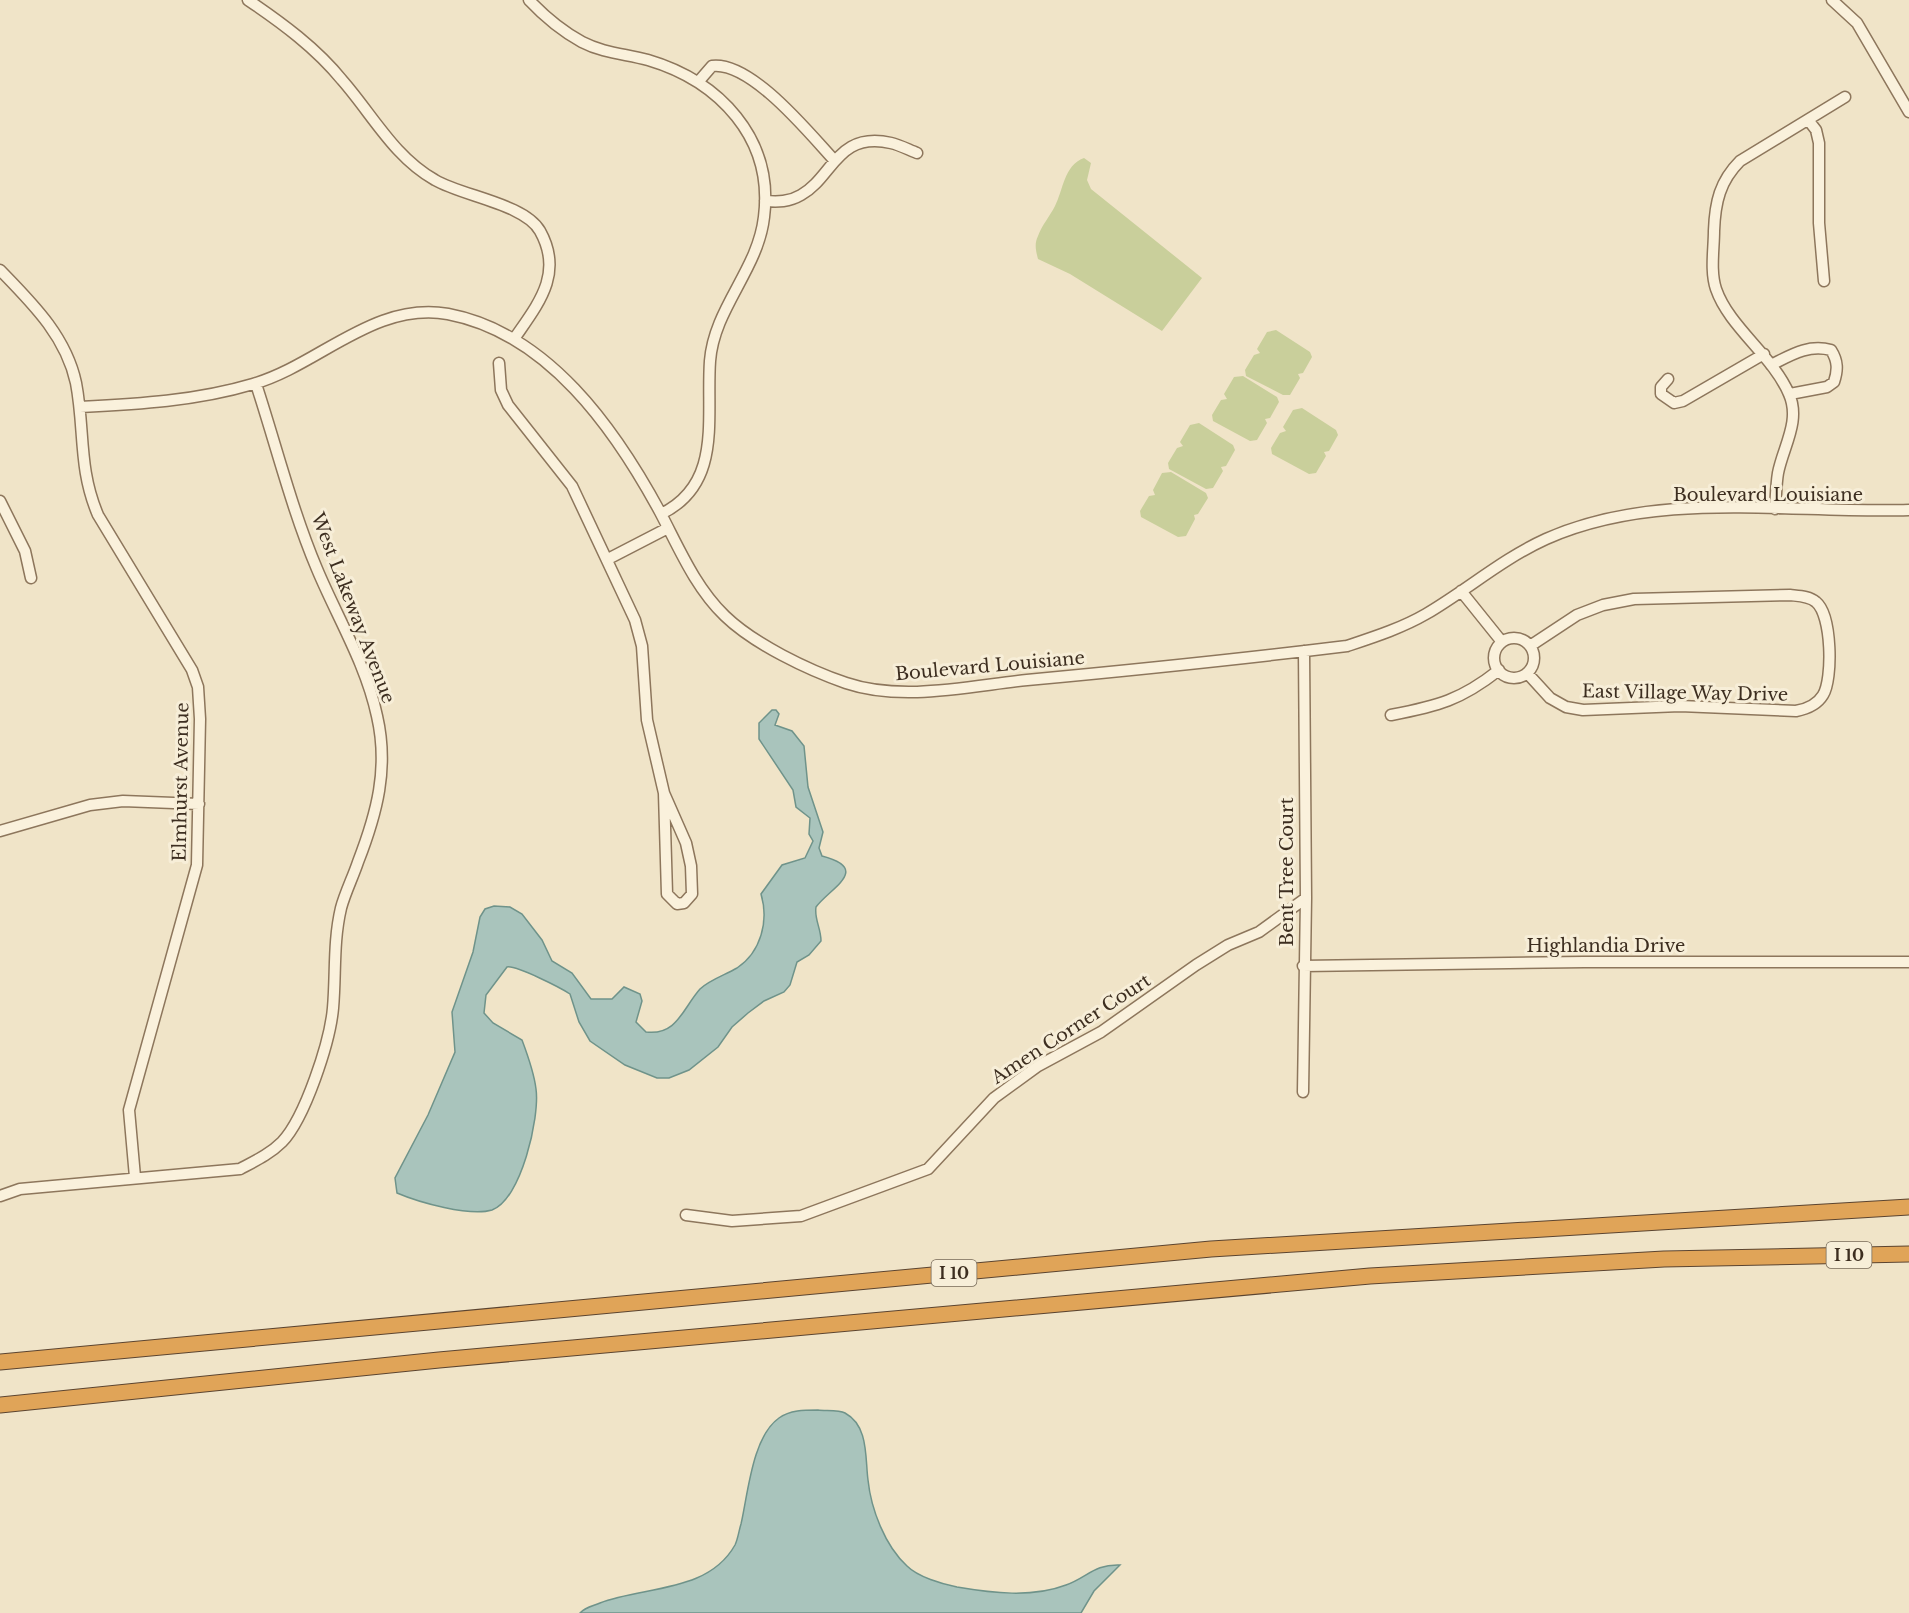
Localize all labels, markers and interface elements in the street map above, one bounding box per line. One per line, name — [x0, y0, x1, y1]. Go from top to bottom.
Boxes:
street label: Boulevard Louisiane — [1673, 484, 1863, 506]
street label: West Lakeway Avenue — [306, 509, 400, 706]
street label: Boulevard Louisiane — [894, 647, 1086, 685]
street label: East Village Way Drive — [1582, 680, 1788, 706]
street label: Elmhurst Avenue — [169, 702, 193, 862]
street label: Bent Tree Court — [1276, 797, 1298, 946]
street label: Highlandia Drive — [1527, 935, 1685, 957]
street label: Amen Corner Court — [986, 969, 1155, 1089]
road number: I 10 — [1826, 1242, 1872, 1268]
road number: I 10 — [932, 1260, 976, 1286]

